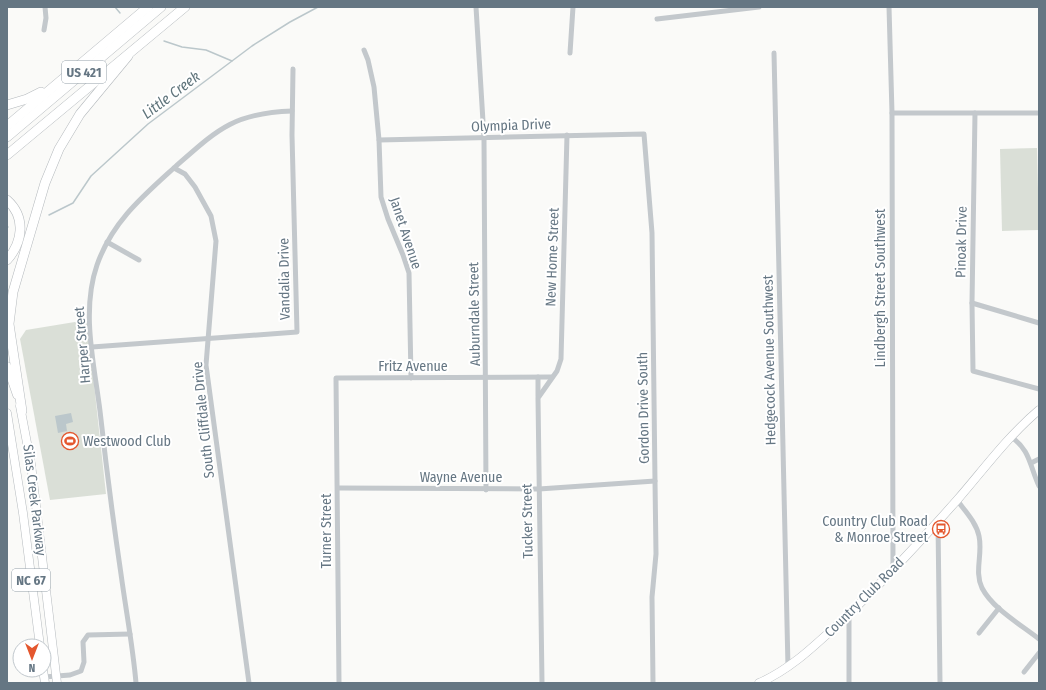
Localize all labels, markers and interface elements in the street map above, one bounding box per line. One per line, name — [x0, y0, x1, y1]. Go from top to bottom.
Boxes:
road number: US 421 — [62, 61, 106, 83]
water label: Little Creek — [138, 67, 204, 123]
street label: Olympia Drive — [471, 116, 551, 135]
street label: Janet Avenue — [386, 195, 425, 271]
street label: Pinoak Drive — [952, 206, 971, 278]
street label: New Home Street — [542, 207, 563, 307]
street label: Lindbergh Street Southwest — [872, 208, 889, 367]
street label: Vandalia Drive — [275, 238, 294, 320]
street label: Auburndale Street — [465, 261, 484, 366]
street label: Hedgecock Avenue Southwest — [760, 274, 779, 445]
street label: Harper Street — [71, 305, 94, 384]
street label: Gordon Drive South — [634, 352, 653, 464]
street label: Fritz Avenue — [378, 358, 448, 375]
street label: South Cliffdale Drive — [189, 361, 218, 479]
sports icon: Westwood Club — [60, 431, 80, 451]
place label: Westwood Club — [83, 433, 171, 450]
street label: Silas Creek Parkway — [19, 443, 50, 557]
street label: Wayne Avenue — [420, 469, 502, 486]
street label: Tucker Street — [518, 483, 537, 559]
street label: Turner Street — [318, 493, 335, 569]
place label: Country Club Road & Monroe Street — [822, 513, 928, 546]
bus stop icon: Country Club Road & Monroe Street — [931, 519, 951, 539]
street label: Country Club Road — [821, 554, 908, 641]
road number: NC 67 — [12, 569, 50, 591]
north arrow — [12, 638, 52, 678]
text: N — [29, 661, 35, 674]

